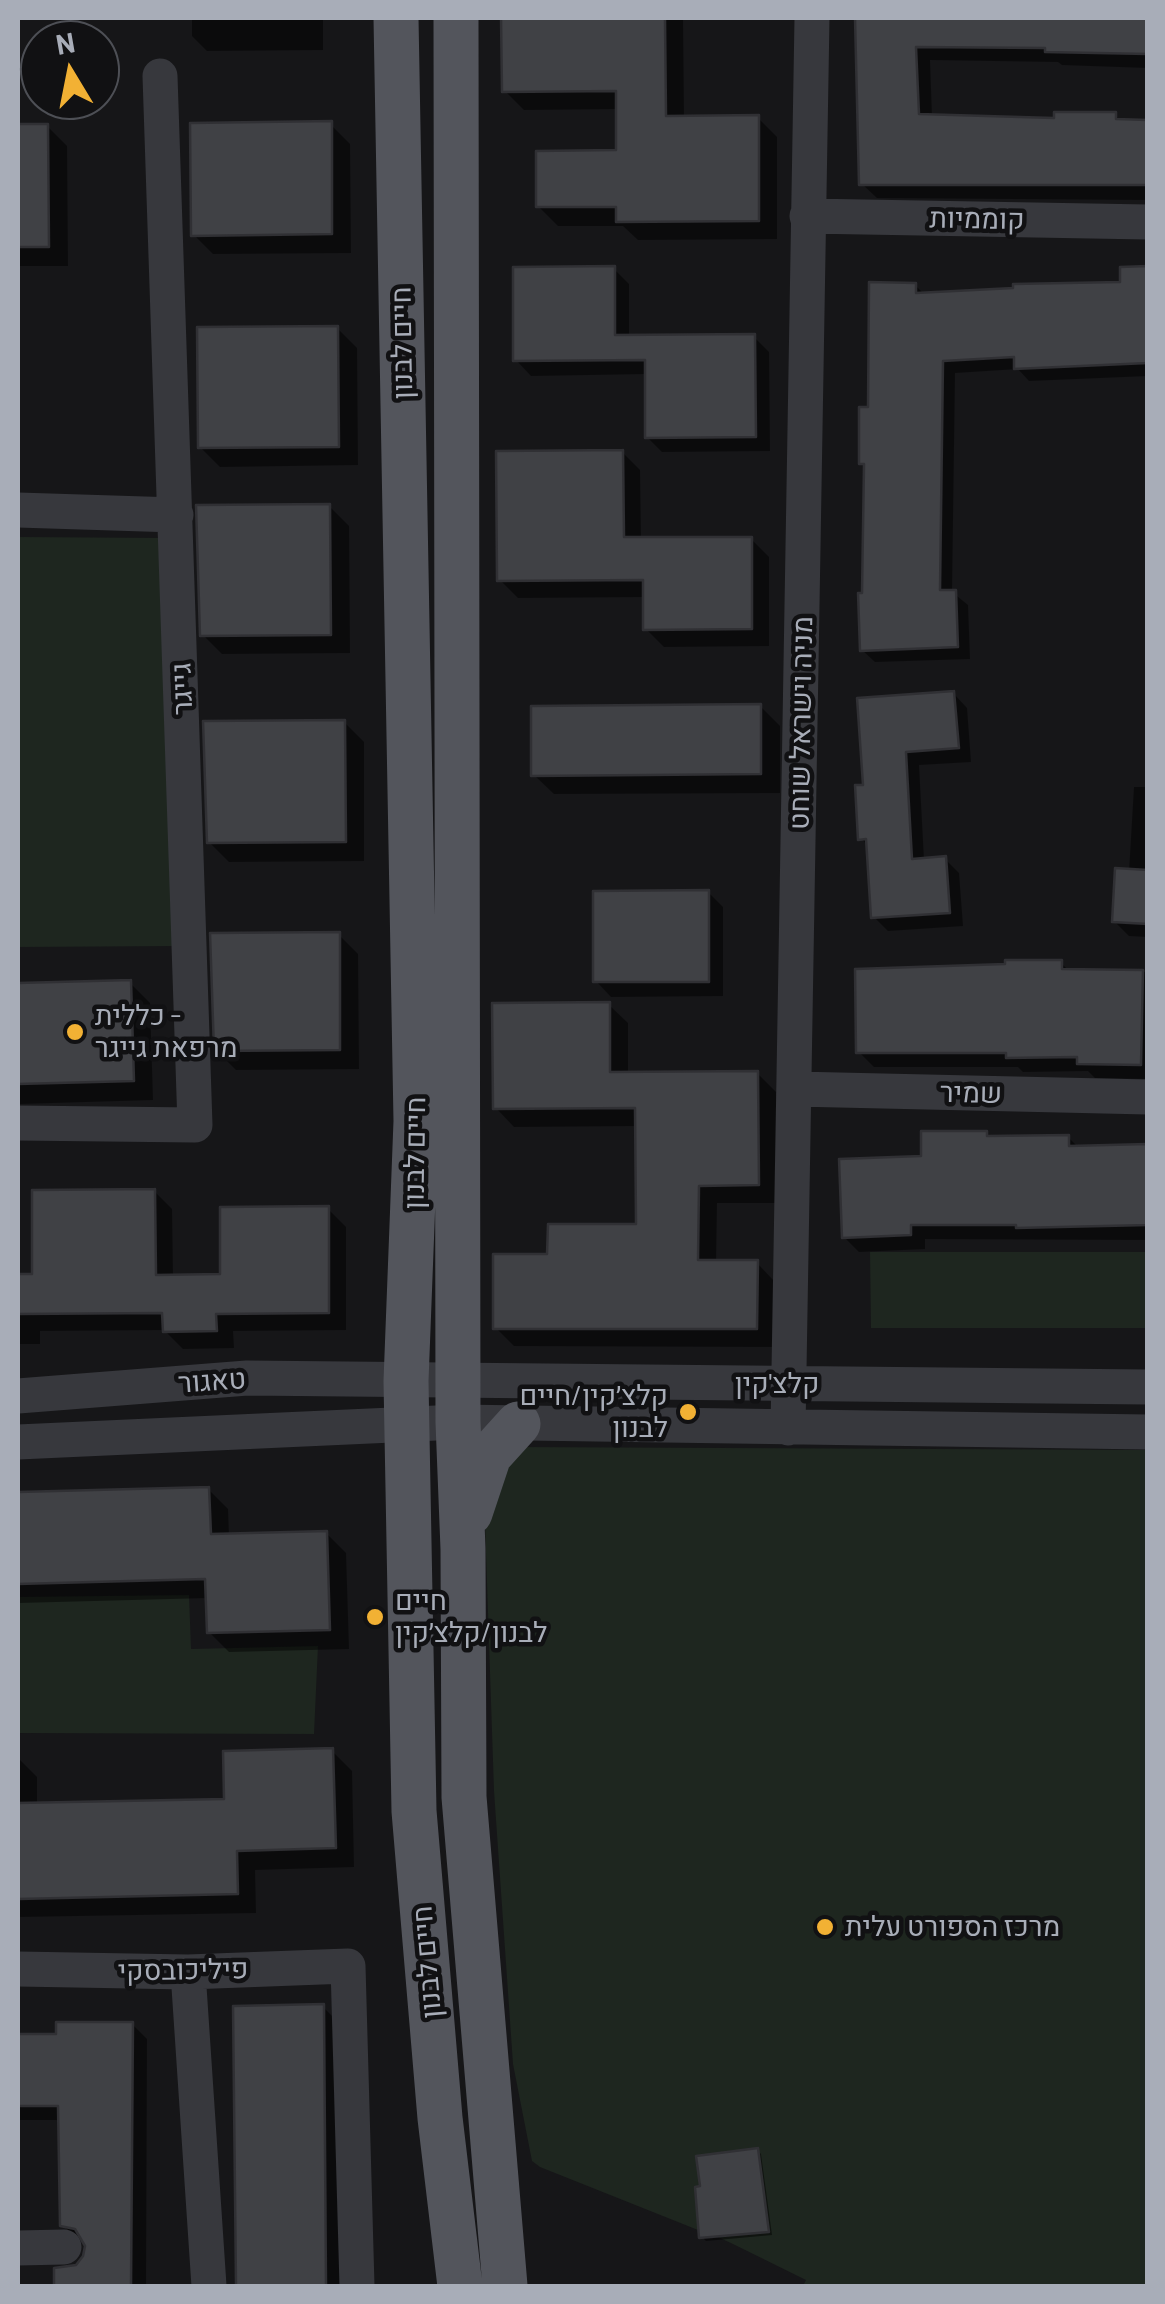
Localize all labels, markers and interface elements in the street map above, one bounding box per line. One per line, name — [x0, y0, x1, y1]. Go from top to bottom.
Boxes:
north arrow — [20, 20, 120, 120]
text: N — [53, 24, 77, 61]
street label: קוממיות — [929, 201, 1025, 237]
street label: חיים לבנון — [384, 286, 420, 400]
street label: מניה וישראל שוחט — [782, 616, 820, 830]
street label: גייגר — [164, 662, 200, 716]
place label: כללית - מרפאת גייגר — [95, 999, 237, 1065]
marker: כללית - מרפאת גייגר — [64, 1021, 86, 1043]
street label: שמיר — [940, 1076, 1002, 1110]
street label: חיים לבנון — [397, 1096, 433, 1210]
street label: טאגור — [177, 1362, 247, 1400]
street label: קלצ'קין — [735, 1367, 819, 1401]
place label: קלצ׳קין/חיים לבנון — [519, 1379, 668, 1445]
marker: קלצ׳קין/חיים לבנון — [677, 1401, 699, 1423]
place label: חיים לבנון/קלצ׳קין — [395, 1584, 547, 1650]
marker: חיים לבנון/קלצ׳קין — [364, 1606, 386, 1628]
street label: חיים לבנון — [405, 1904, 449, 2020]
place label: מרכז הספורט עלית — [845, 1910, 1060, 1944]
marker: מרכז הספורט עלית — [814, 1916, 836, 1938]
street label: פיליכובסקי — [117, 1952, 249, 1988]

